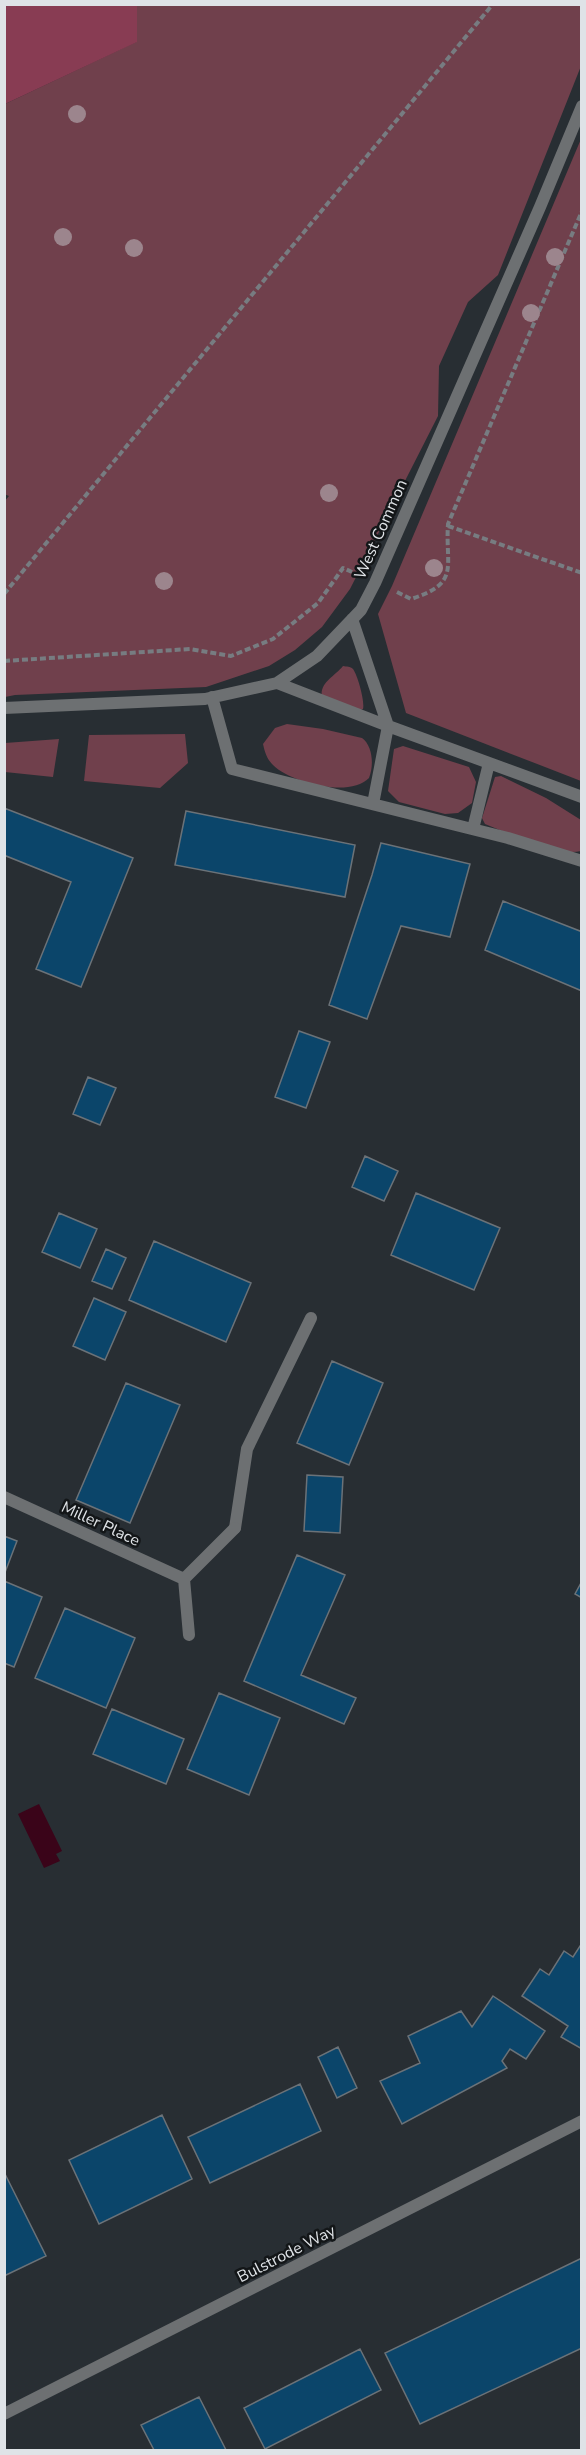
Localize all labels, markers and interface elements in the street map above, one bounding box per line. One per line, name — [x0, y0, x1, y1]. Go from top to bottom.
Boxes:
street label: West Common — [349, 476, 413, 583]
street label: Miller Place — [58, 1496, 143, 1552]
street label: Bulstrode Way — [234, 2219, 340, 2288]

